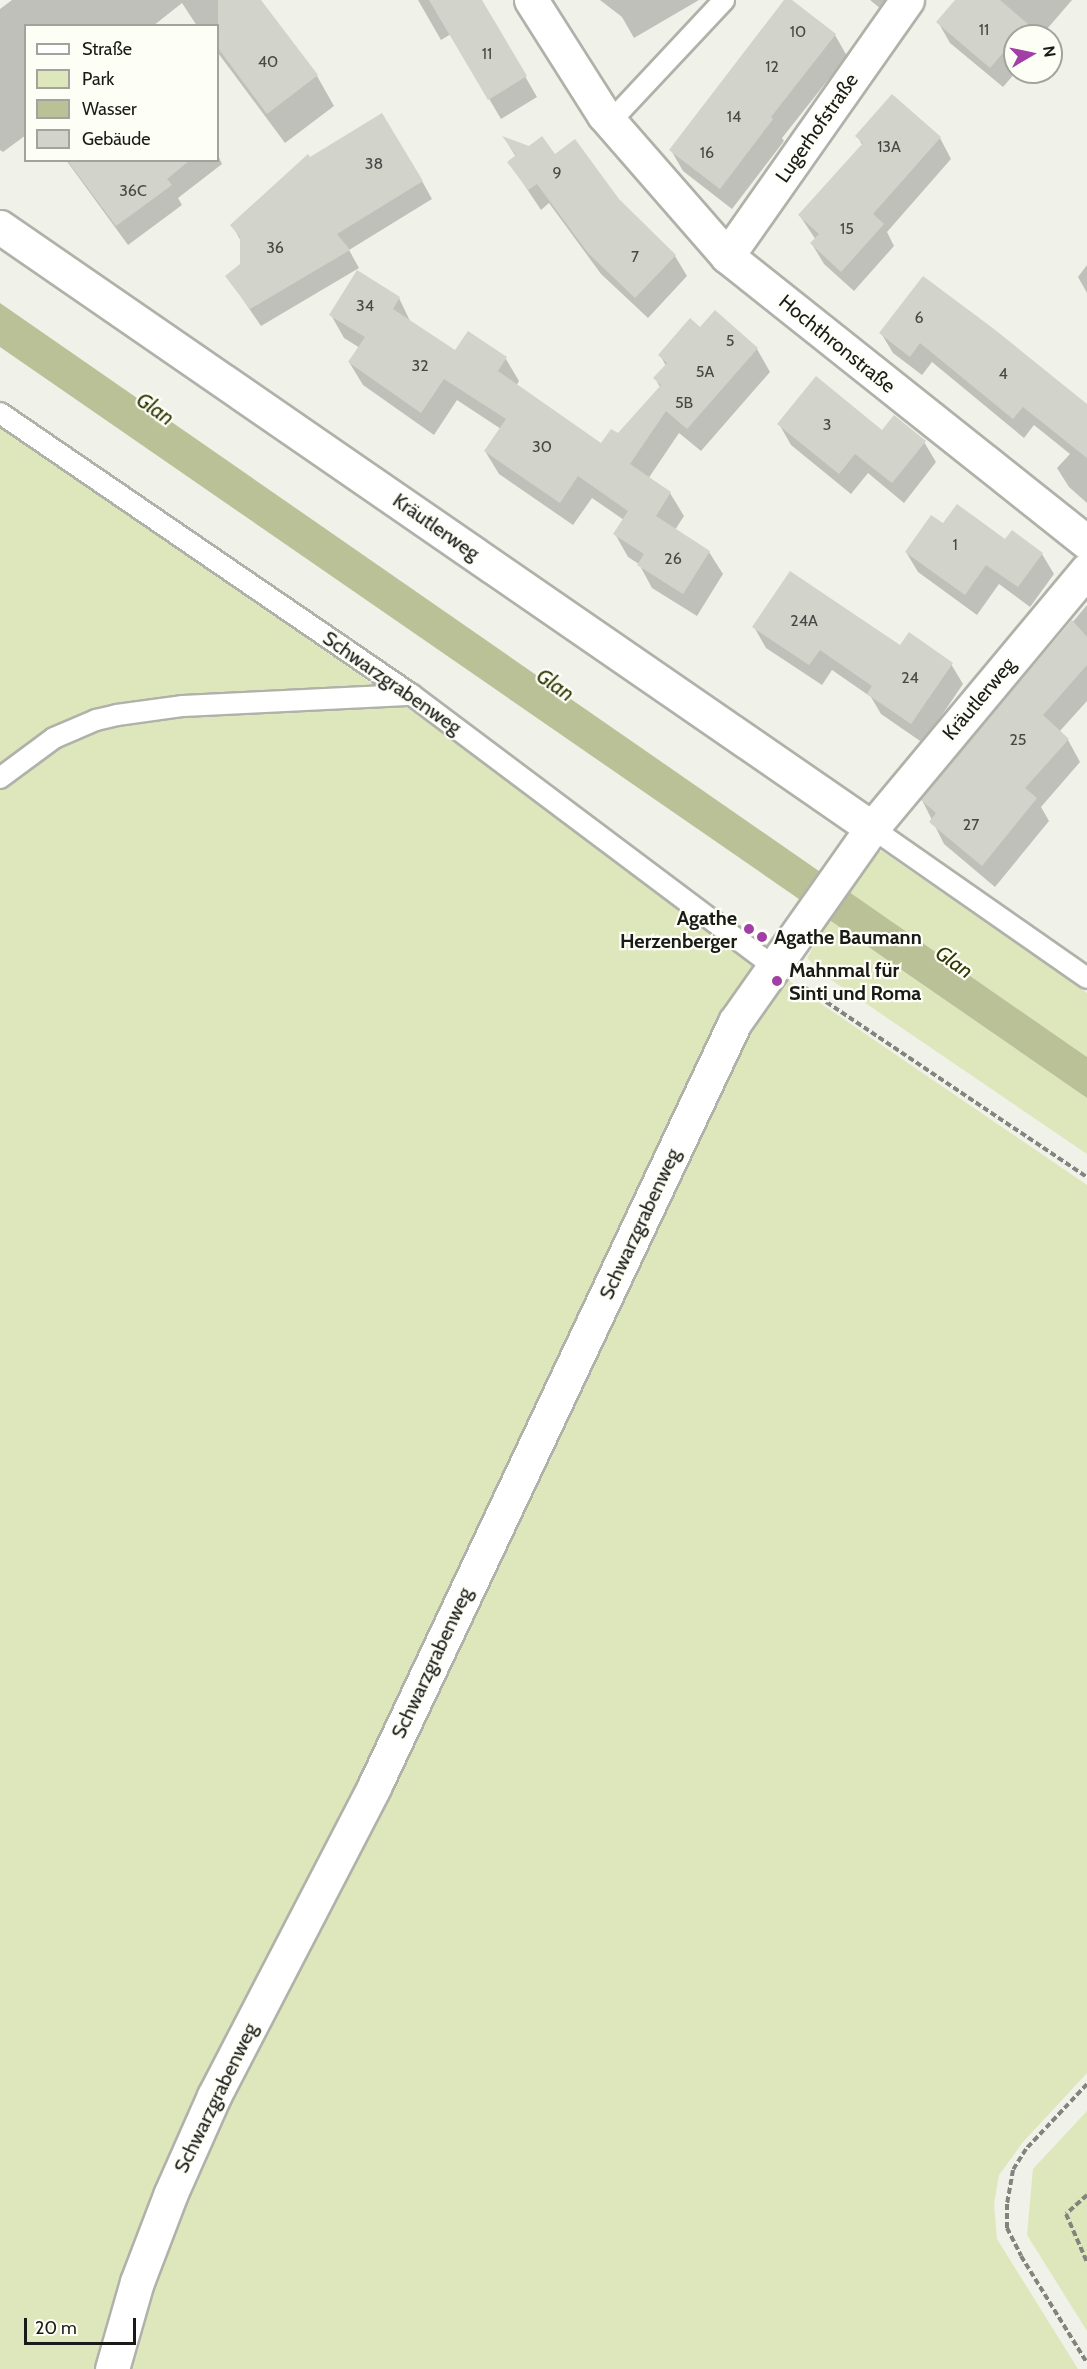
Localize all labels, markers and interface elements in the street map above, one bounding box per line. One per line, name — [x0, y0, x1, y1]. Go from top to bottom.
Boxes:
house number: 11 — [979, 20, 989, 40]
house number: 10 — [790, 22, 806, 42]
legend — [24, 24, 219, 162]
north arrow — [1003, 24, 1063, 84]
text: Straße — [82, 38, 132, 60]
house number: 11 — [482, 44, 492, 64]
text: N — [1039, 44, 1060, 58]
house number: 40 — [258, 52, 278, 72]
house number: 12 — [765, 57, 779, 77]
text: Park — [82, 68, 114, 90]
street label: Lugerhofstraße — [771, 69, 863, 187]
text: Wasser — [82, 98, 137, 120]
house number: 14 — [727, 107, 741, 127]
text: Gebäude — [82, 128, 151, 150]
house number: 13A — [877, 137, 901, 157]
house number: 16 — [700, 143, 714, 163]
house number: 38 — [365, 154, 383, 174]
house number: 9 — [552, 163, 562, 183]
house number: 36C — [119, 181, 147, 201]
house number: 15 — [840, 219, 854, 239]
house number: 36 — [266, 238, 284, 258]
house number: 7 — [631, 247, 639, 267]
street label: Hochthronstraße — [774, 290, 900, 398]
house number: 34 — [356, 296, 374, 316]
house number: 6 — [914, 308, 924, 328]
house number: 5 — [726, 331, 734, 351]
house number: 32 — [411, 356, 429, 376]
house number: 5A — [696, 362, 714, 382]
house number: 4 — [998, 364, 1008, 384]
water label: Glan — [131, 387, 179, 431]
house number: 5B — [675, 393, 693, 413]
house number: 3 — [823, 415, 831, 435]
house number: 30 — [532, 437, 552, 457]
street label: Kräutlerweg — [388, 488, 484, 566]
house number: 1 — [952, 535, 958, 555]
house number: 26 — [664, 549, 682, 569]
house number: 24A — [790, 611, 818, 631]
street label: Schwarzgrabenweg — [318, 626, 466, 740]
street label: Kräutlerweg — [938, 653, 1020, 745]
water label: Glan — [531, 663, 579, 707]
house number: 24 — [901, 668, 919, 688]
house number: 25 — [1009, 730, 1027, 750]
house number: 27 — [963, 815, 979, 835]
place label: Agathe Herzenberger — [620, 906, 737, 953]
marker: Agathe Herzenberger — [742, 922, 756, 936]
place label: Agathe Baumann — [774, 925, 922, 949]
marker: Agathe Baumann — [755, 930, 769, 944]
water label: Glan — [930, 940, 978, 984]
place label: Mahnmal für Sinti und Roma — [789, 958, 921, 1005]
marker: Mahnmal für Sinti und Roma — [770, 974, 784, 988]
street label: Schwarzgrabenweg — [595, 1145, 685, 1303]
street label: Schwarzgrabenweg — [387, 1584, 477, 1742]
street label: Schwarzgrabenweg — [169, 2019, 263, 2177]
scale bar — [27, 2306, 140, 2344]
text: 20 m — [35, 2317, 77, 2339]

